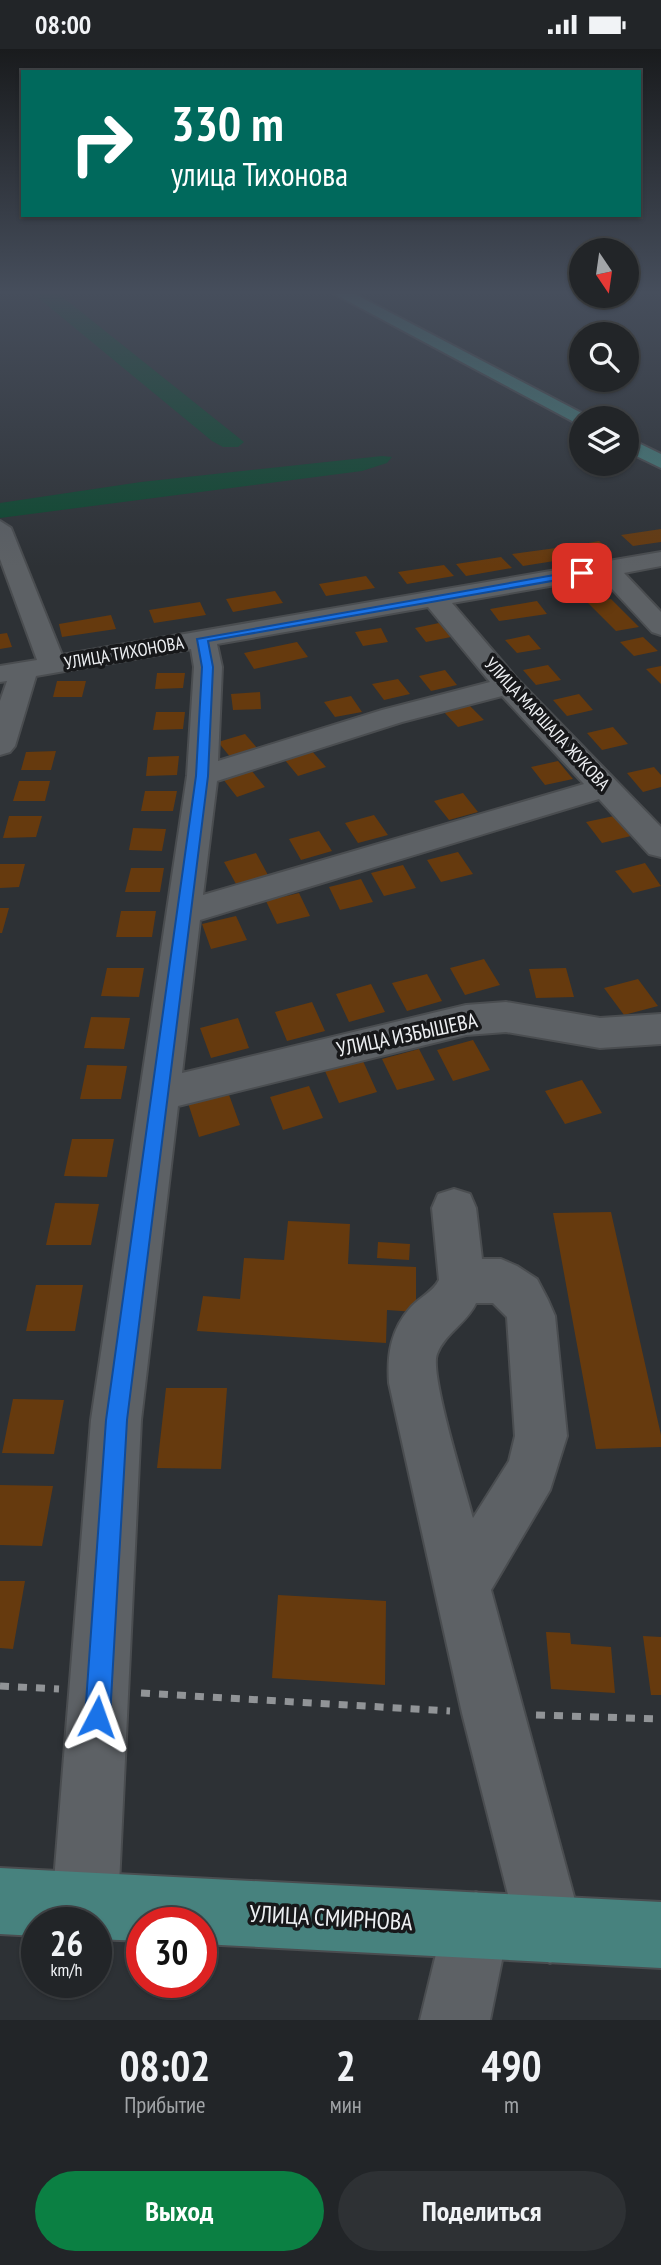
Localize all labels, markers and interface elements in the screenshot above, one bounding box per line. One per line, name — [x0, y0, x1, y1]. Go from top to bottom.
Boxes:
text: 08:00 — [35, 8, 91, 41]
text: 330 m — [171, 91, 284, 155]
icon: right — [56, 98, 147, 189]
text: улица Тихонова — [171, 153, 348, 195]
north arrow — [569, 238, 639, 308]
map controls — [569, 238, 639, 476]
button: search — [569, 322, 639, 392]
button: layers — [569, 406, 639, 476]
pin — [552, 543, 612, 603]
icon: arrive — [563, 554, 601, 592]
street label: УЛИЦА ТИХОНОВА — [62, 631, 186, 674]
street label: УЛИЦА МАРШАЛА ЖУКОВА — [480, 652, 615, 795]
street label: УЛИЦА ИЗБЫШЕВА — [334, 1006, 480, 1063]
position arrow — [60, 1680, 134, 1754]
street label: УЛИЦА СМИРНОВА — [249, 1898, 414, 1937]
speed limit sign: 30 — [126, 1907, 217, 1998]
text: 26 — [50, 1920, 83, 1966]
text: km/h — [51, 1958, 82, 1981]
text: 08:02 — [119, 2038, 210, 2093]
text: 2 — [336, 2038, 356, 2093]
text: 490 — [481, 2038, 542, 2093]
text: Прибытие — [124, 2090, 206, 2119]
text: мин — [330, 2090, 362, 2119]
text: m — [504, 2090, 519, 2119]
button: Выход — [35, 2171, 324, 2251]
button: Поделиться — [338, 2171, 626, 2251]

